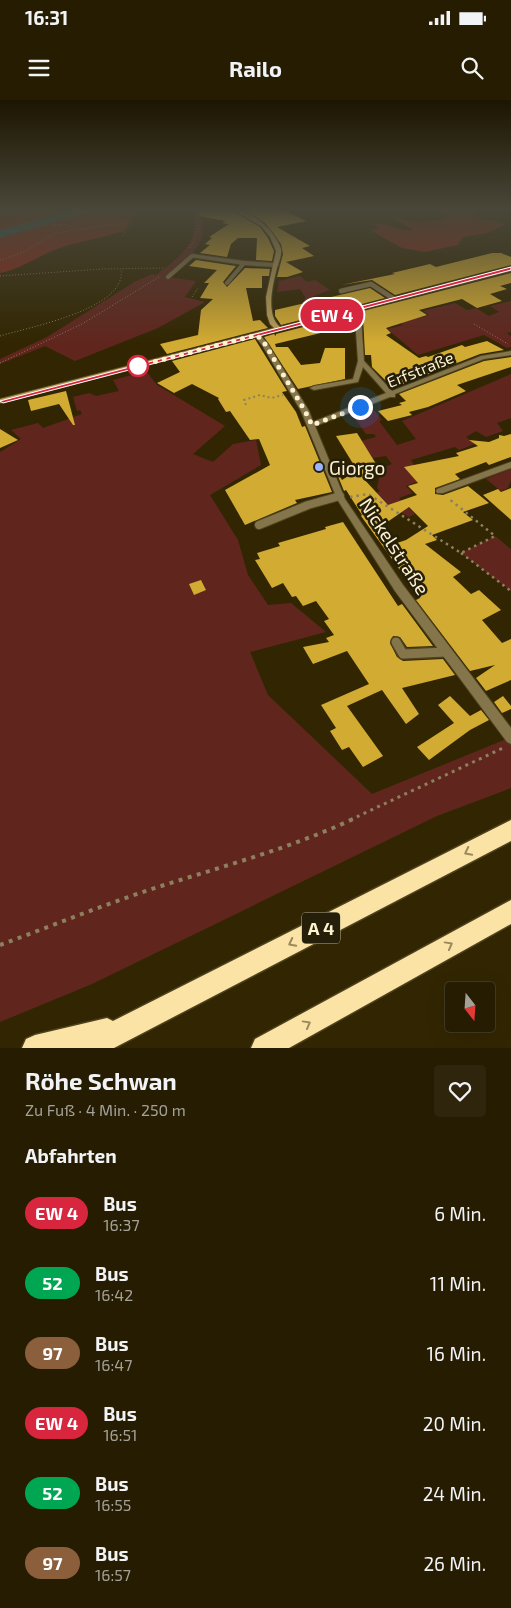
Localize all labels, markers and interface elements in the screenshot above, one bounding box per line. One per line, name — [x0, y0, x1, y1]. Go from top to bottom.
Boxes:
text: 16:31 — [25, 6, 68, 29]
icon: menu — [25, 54, 53, 82]
icon: search — [458, 54, 486, 82]
text: Railo — [229, 55, 282, 81]
line badge: EW 4 — [297, 299, 367, 331]
text: EW 4 — [310, 304, 354, 326]
street label: Erfstraße — [384, 347, 456, 391]
unlabelled marker — [127, 355, 149, 377]
your location — [348, 395, 373, 420]
place label: Giorgo — [329, 456, 385, 479]
marker: Giorgo — [313, 461, 325, 473]
street label: Nickelstraße — [355, 493, 435, 599]
one-way arrow — [464, 846, 473, 856]
road number: A 4 — [302, 912, 340, 944]
one-way arrow — [288, 937, 297, 947]
one-way arrow — [443, 942, 452, 952]
north arrow — [445, 982, 495, 1032]
map controls — [445, 982, 495, 1032]
one-way arrow — [301, 1021, 310, 1031]
button: heart — [434, 1065, 486, 1117]
text: Röhe Schwan — [25, 1066, 177, 1095]
text: Zu Fuß · 4 Min. · 250 m — [25, 1100, 186, 1119]
text: Abfahrten — [25, 1144, 117, 1167]
text: Bus — [103, 1192, 137, 1215]
text: EW 4 — [35, 1202, 78, 1224]
text: 6 Min. — [434, 1202, 486, 1225]
text: 16:37 — [103, 1215, 140, 1234]
text: Bus — [95, 1262, 129, 1285]
text: 52 — [42, 1272, 63, 1294]
text: 11 Min. — [430, 1272, 486, 1295]
text: 16:42 — [95, 1285, 133, 1304]
text: Bus — [95, 1332, 129, 1355]
text: 97 — [42, 1342, 63, 1364]
text: 16 Min. — [427, 1342, 486, 1365]
text: 16:47 — [95, 1355, 132, 1374]
text: Bus — [103, 1402, 137, 1425]
text: EW 4 — [35, 1412, 78, 1434]
text: 20 Min. — [423, 1412, 486, 1435]
text: 16:51 — [103, 1425, 137, 1444]
text: Bus — [95, 1472, 129, 1495]
text: 52 — [42, 1482, 63, 1504]
text: 24 Min. — [423, 1482, 486, 1505]
text: 16:55 — [95, 1495, 131, 1514]
text: Bus — [95, 1542, 129, 1565]
text: 97 — [42, 1552, 63, 1574]
text: 26 Min. — [423, 1552, 486, 1575]
text: 16:57 — [95, 1565, 131, 1584]

